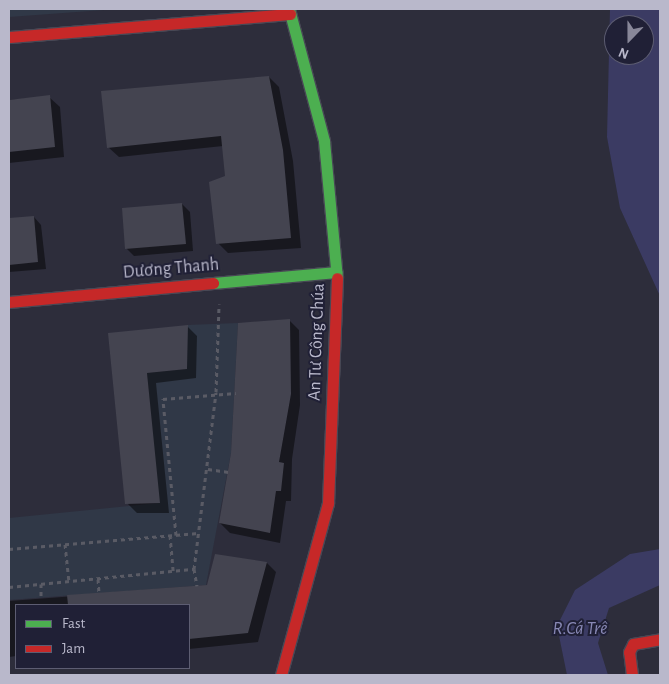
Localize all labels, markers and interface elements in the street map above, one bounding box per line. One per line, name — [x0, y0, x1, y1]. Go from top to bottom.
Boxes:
north arrow — [604, 15, 654, 65]
text: N — [617, 45, 631, 61]
street label: Dương Thanh — [122, 254, 220, 284]
street label: An Tư Công Chúa — [304, 283, 330, 401]
legend — [15, 604, 190, 669]
text: Fast — [62, 616, 85, 631]
water label: R.Cá Trê — [553, 618, 607, 640]
text: Jam — [62, 641, 85, 656]

